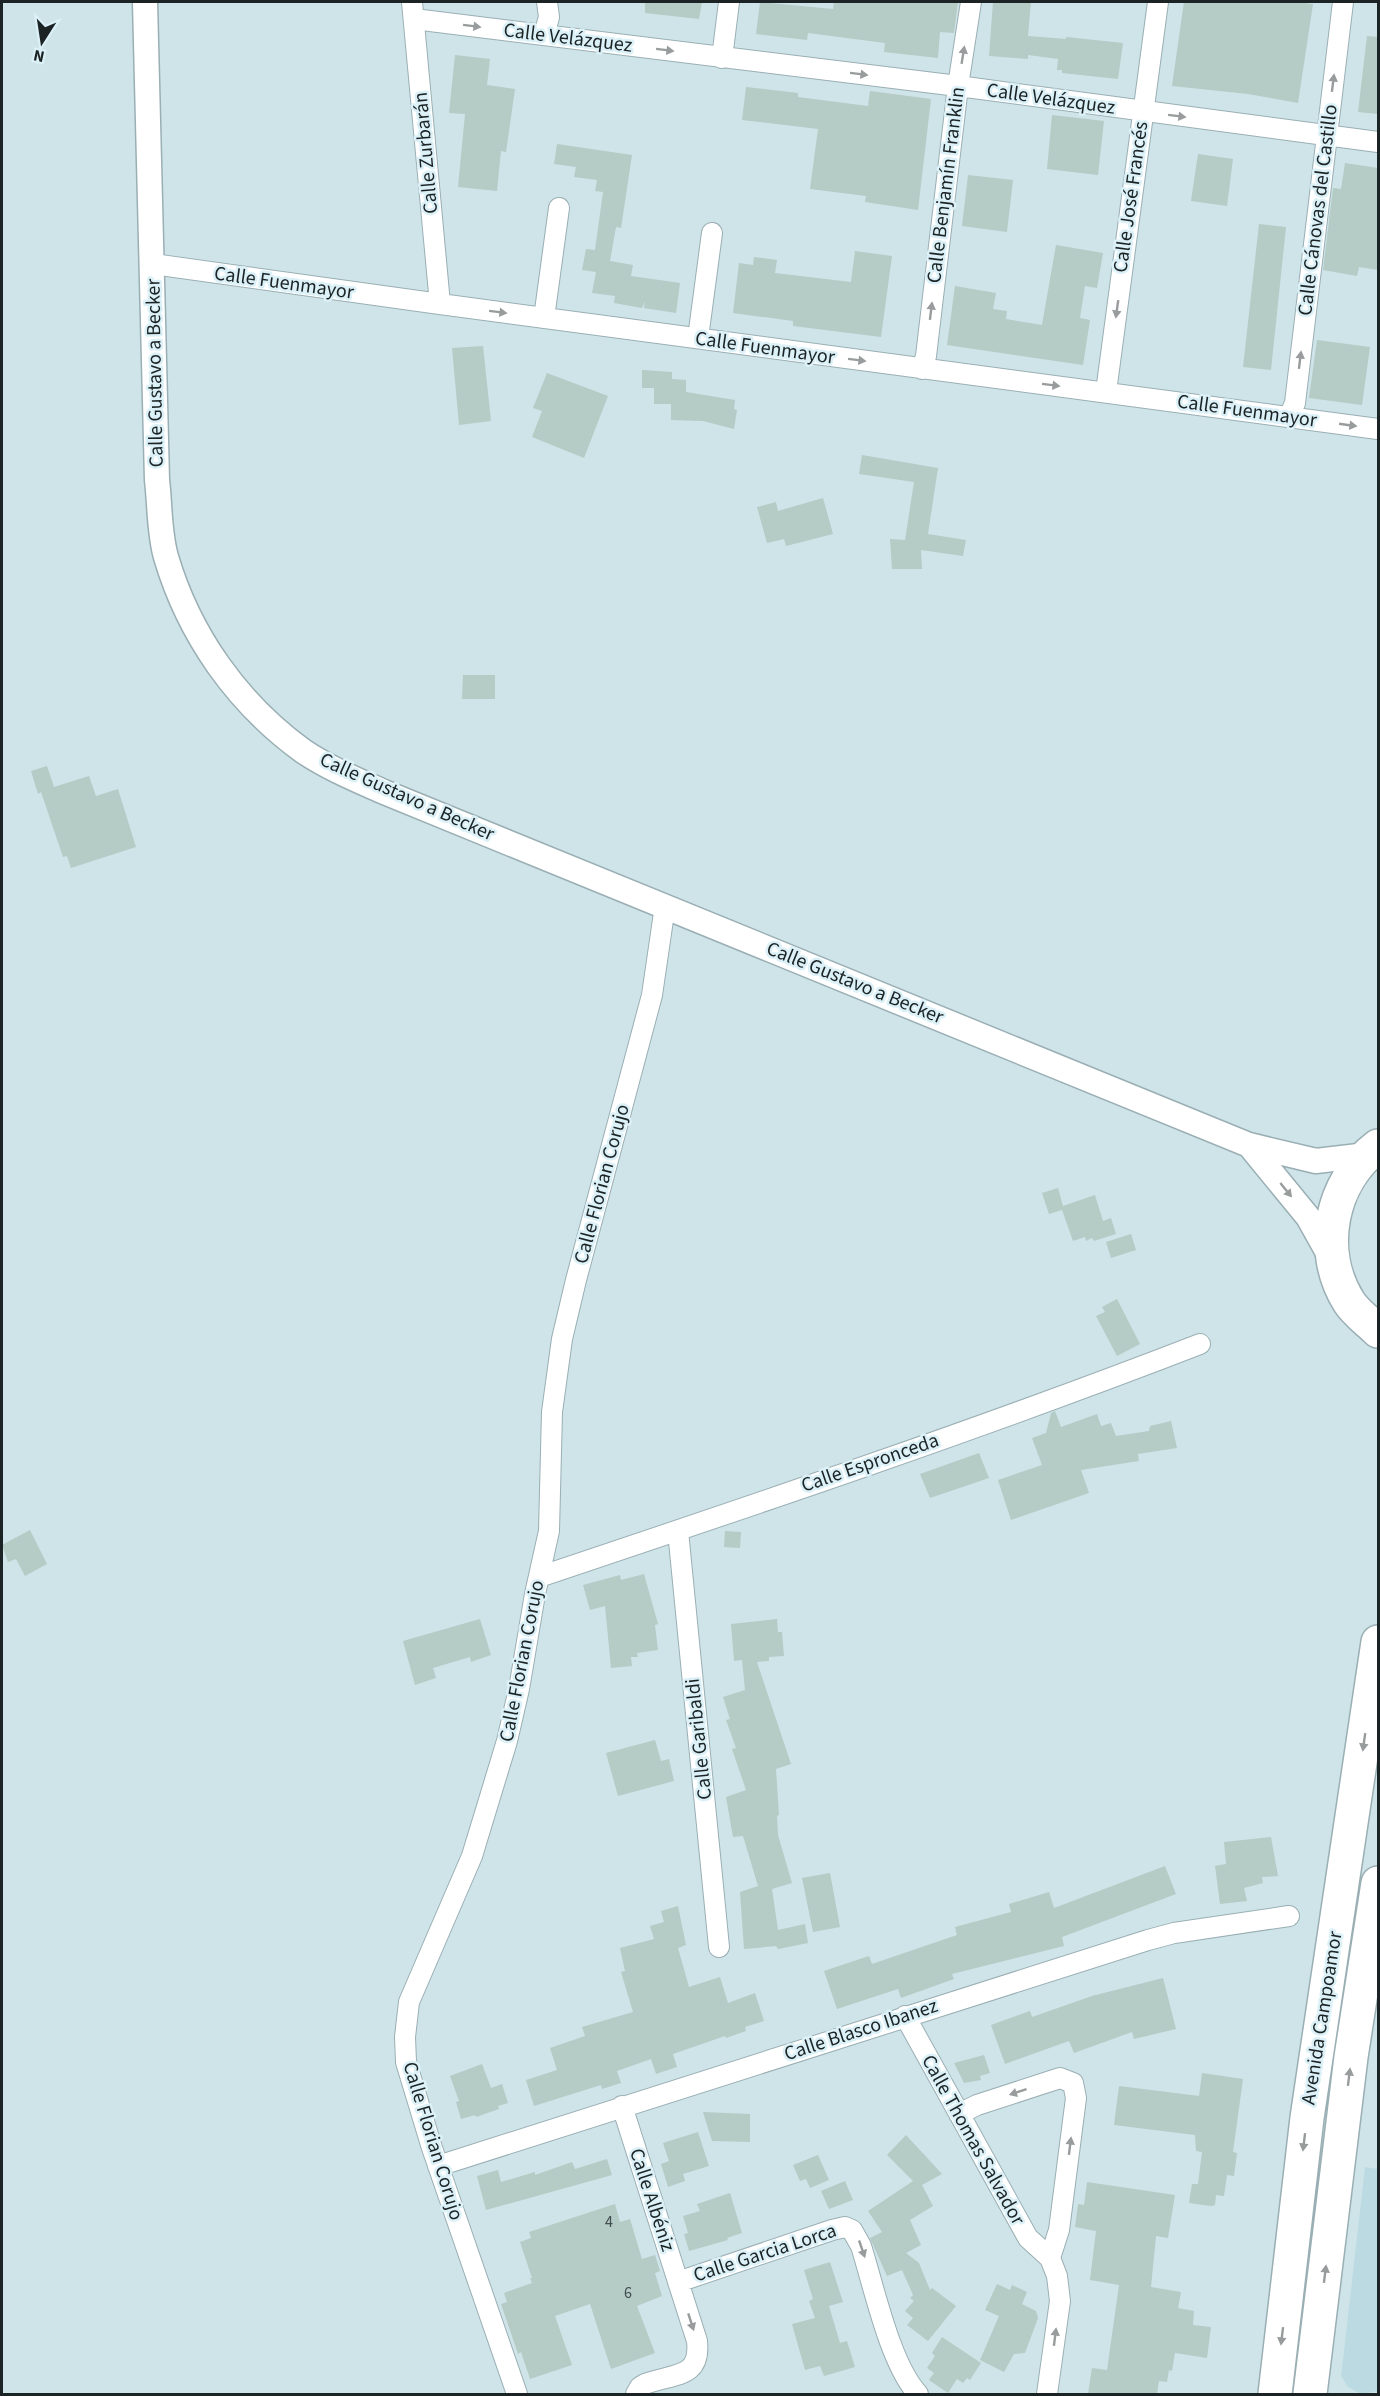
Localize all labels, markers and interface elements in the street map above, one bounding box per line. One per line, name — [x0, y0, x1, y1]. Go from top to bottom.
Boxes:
north arrow — [12, 12, 72, 72]
street label: Calle Velázquez — [502, 16, 634, 60]
one-way arrow — [462, 21, 481, 31]
text: N — [32, 44, 47, 68]
one-way arrow — [958, 45, 967, 64]
one-way arrow — [656, 46, 675, 55]
one-way arrow — [849, 70, 868, 79]
one-way arrow — [1328, 74, 1338, 93]
street label: Calle Velázquez — [985, 76, 1117, 122]
street label: Calle Benjamín Franklin — [920, 85, 972, 285]
street label: Calle Zurbarán — [407, 91, 445, 215]
street label: Calle Cánovas del Castillo — [1291, 103, 1345, 317]
one-way arrow — [1167, 112, 1186, 121]
street label: Calle José Francés — [1107, 120, 1155, 274]
street label: Calle Fuenmayor — [212, 259, 356, 307]
street label: Calle Gustavo a Becker — [139, 278, 171, 468]
one-way arrow — [1112, 300, 1121, 319]
one-way arrow — [927, 301, 936, 320]
one-way arrow — [488, 307, 507, 316]
street label: Calle Fuenmayor — [693, 324, 837, 372]
one-way arrow — [1295, 351, 1305, 370]
one-way arrow — [848, 356, 867, 365]
one-way arrow — [1041, 380, 1060, 390]
street label: Calle Fuenmayor — [1175, 387, 1319, 435]
one-way arrow — [1339, 420, 1358, 430]
street label: Calle Gustavo a Becker — [315, 746, 499, 848]
street label: Calle Gustavo a Becker — [762, 935, 948, 1031]
street label: Calle Florian Corujo — [567, 1101, 637, 1267]
one-way arrow — [1280, 1182, 1293, 1198]
street label: Calle Espronceda — [797, 1426, 943, 1500]
street label: Calle Florian Corujo — [493, 1578, 551, 1744]
street label: Calle Garibaldi — [679, 1677, 719, 1801]
one-way arrow — [1359, 1732, 1368, 1751]
street label: Avenida Campoamor — [1294, 1929, 1350, 2107]
street label: Calle Blasco Ibanez — [781, 1992, 941, 2068]
street label: Calle Thomas Salvador — [914, 2050, 1032, 2230]
street label: Calle Florian Corujo — [396, 2058, 470, 2224]
one-way arrow — [1344, 2068, 1354, 2087]
one-way arrow — [1009, 2087, 1027, 2097]
one-way arrow — [1299, 2133, 1309, 2152]
one-way arrow — [1065, 2136, 1074, 2155]
street label: Calle Albéniz — [622, 2145, 682, 2255]
house number: 4 — [605, 2211, 613, 2233]
street label: Calle Garcia Lorca — [690, 2217, 840, 2289]
one-way arrow — [858, 2240, 868, 2258]
one-way arrow — [1320, 2264, 1330, 2283]
house number: 6 — [624, 2282, 632, 2304]
one-way arrow — [687, 2313, 696, 2331]
one-way arrow — [1050, 2327, 1060, 2346]
one-way arrow — [1277, 2327, 1287, 2346]

